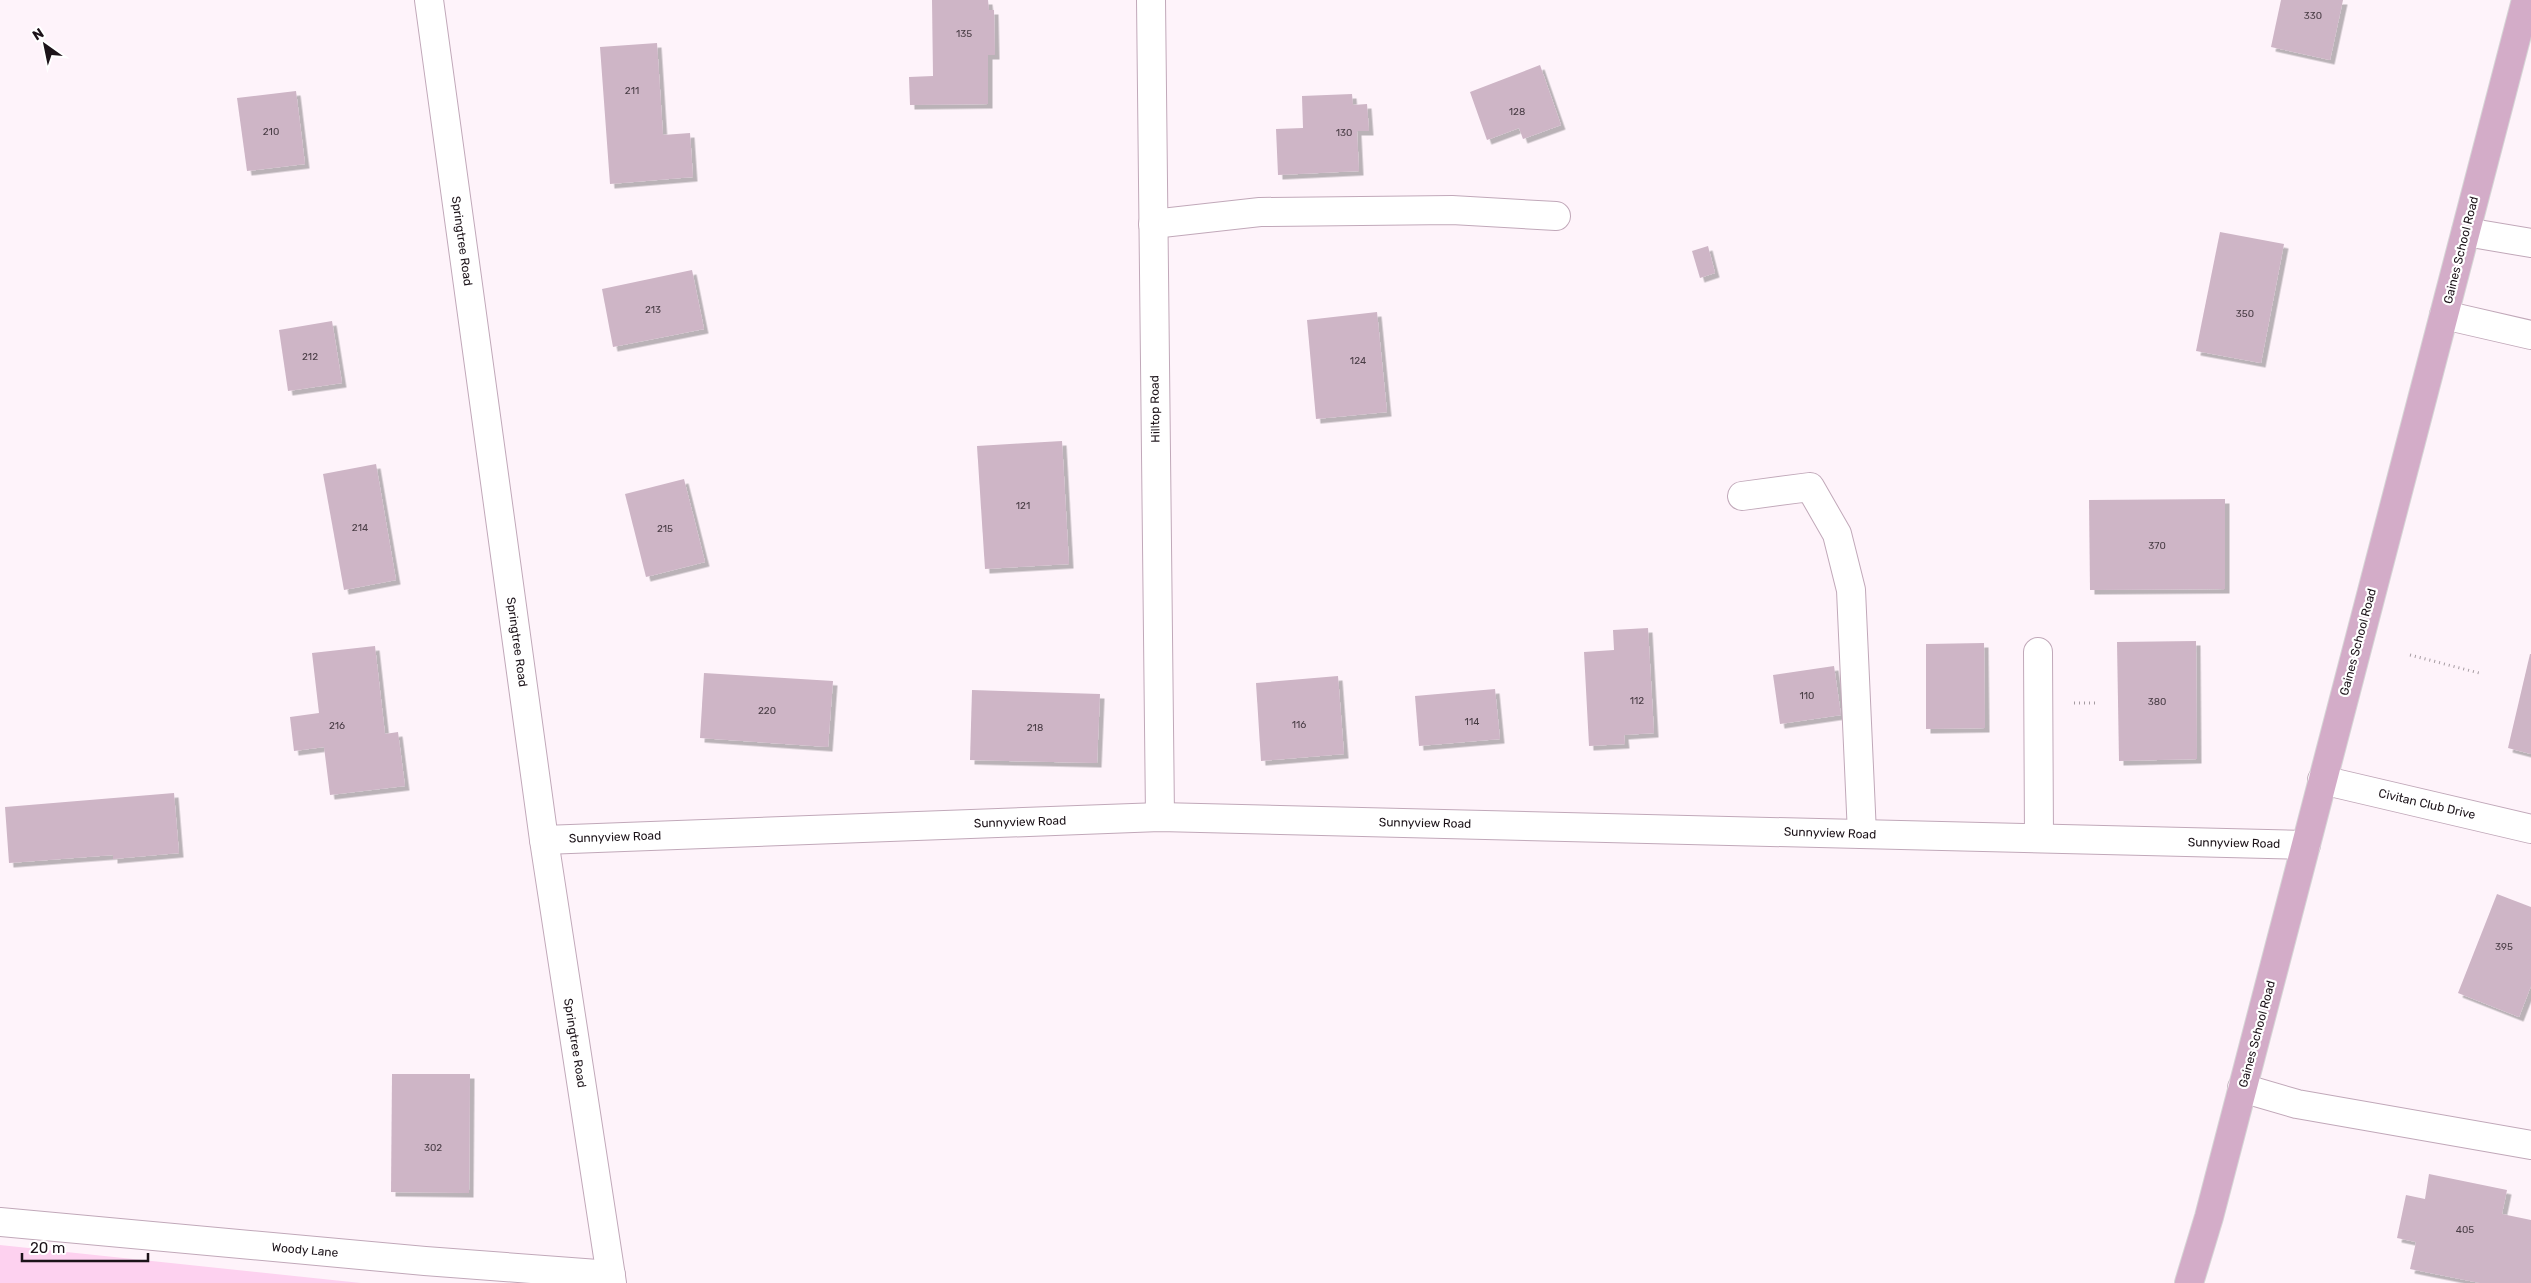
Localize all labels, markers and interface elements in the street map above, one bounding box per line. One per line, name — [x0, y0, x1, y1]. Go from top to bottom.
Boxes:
house number: 330 — [2304, 10, 2322, 22]
north arrow — [20, 20, 70, 70]
text: N — [29, 25, 47, 44]
house number: 135 — [956, 28, 972, 40]
house number: 211 — [625, 85, 639, 97]
house number: 128 — [1509, 106, 1525, 118]
house number: 210 — [263, 126, 279, 138]
house number: 130 — [1336, 127, 1352, 139]
street label: Springtree Road — [449, 195, 475, 287]
street label: Gaines School Road — [2441, 195, 2481, 305]
house number: 213 — [645, 304, 661, 316]
house number: 350 — [2236, 308, 2254, 320]
house number: 212 — [302, 351, 318, 363]
house number: 124 — [1350, 355, 1366, 367]
street label: Hilltop Road — [1147, 375, 1163, 443]
house number: 121 — [1016, 500, 1030, 512]
house number: 214 — [352, 522, 368, 534]
house number: 215 — [657, 523, 673, 535]
house number: 370 — [2148, 540, 2166, 552]
street label: Gaines School Road — [2337, 587, 2379, 697]
street label: Springtree Road — [504, 596, 530, 688]
house number: 110 — [1800, 690, 1814, 702]
house number: 112 — [1630, 695, 1644, 707]
house number: 380 — [2148, 696, 2166, 708]
house number: 220 — [758, 705, 776, 717]
house number: 114 — [1465, 716, 1479, 728]
house number: 116 — [1292, 719, 1306, 731]
house number: 216 — [329, 720, 345, 732]
house number: 218 — [1027, 722, 1043, 734]
street label: Civitan Club Drive — [2377, 786, 2477, 822]
street label: Sunnyview Road — [974, 813, 1066, 831]
street label: Sunnyview Road — [1379, 815, 1471, 831]
street label: Sunnyview Road — [1784, 824, 1876, 842]
street label: Sunnyview Road — [569, 828, 661, 846]
street label: Sunnyview Road — [2188, 835, 2280, 851]
house number: 395 — [2495, 941, 2513, 953]
street label: Gaines School Road — [2236, 979, 2278, 1089]
street label: Springtree Road — [561, 997, 589, 1089]
house number: 302 — [424, 1142, 442, 1154]
house number: 405 — [2456, 1224, 2474, 1236]
scale bar — [22, 1230, 149, 1262]
text: 20 m — [30, 1239, 65, 1257]
street label: Woody Lane — [271, 1240, 339, 1260]

